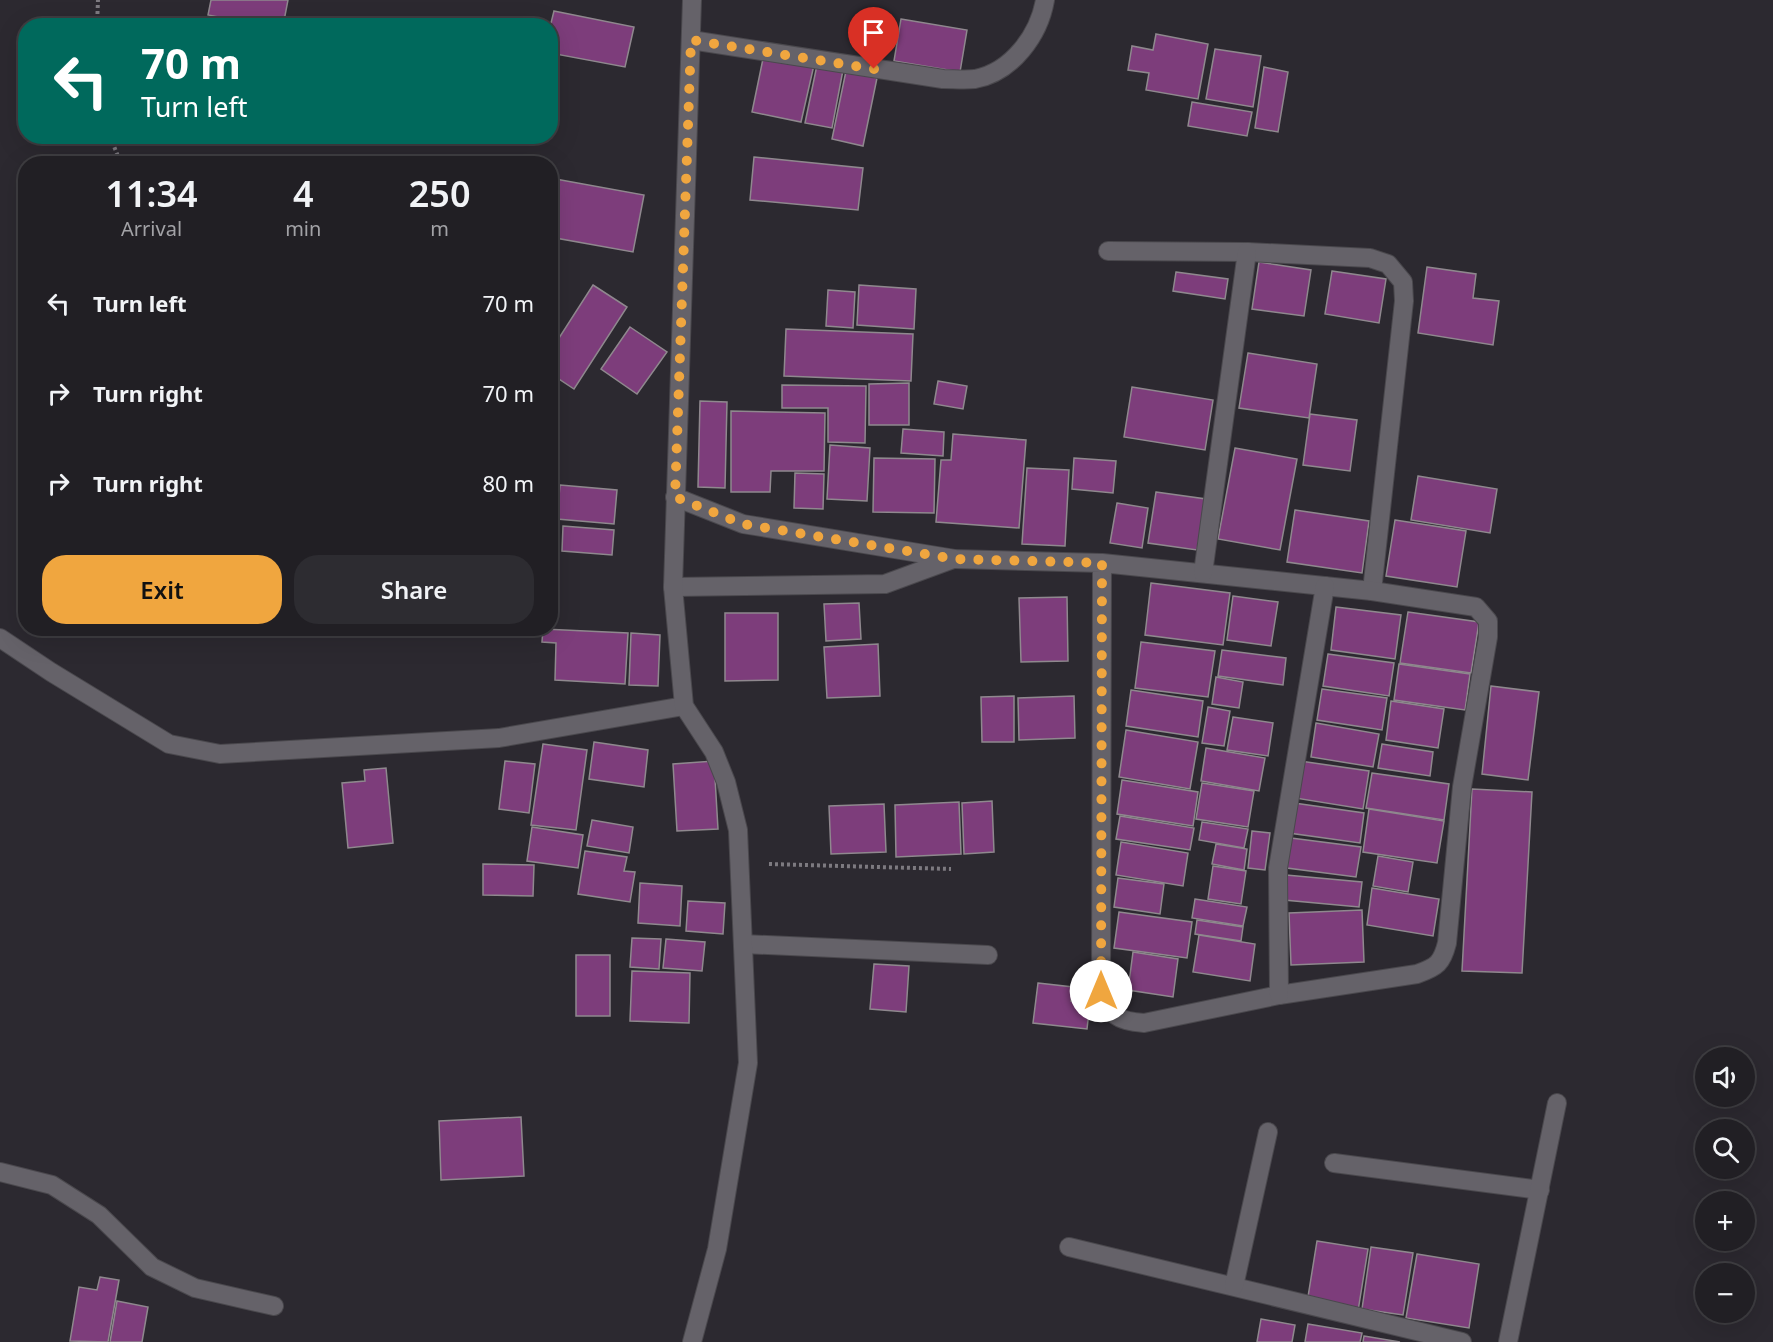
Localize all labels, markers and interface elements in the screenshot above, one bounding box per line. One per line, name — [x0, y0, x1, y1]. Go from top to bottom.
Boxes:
pin — [848, 7, 899, 69]
icon: arrive — [857, 16, 890, 49]
text: 70 m — [141, 34, 241, 91]
icon: left — [42, 42, 120, 120]
text: Turn left — [141, 88, 247, 125]
text: 11:34 — [105, 169, 198, 218]
text: 4 — [293, 169, 314, 218]
text: 250 — [409, 169, 471, 218]
text: Arrival — [121, 215, 182, 242]
text: min — [285, 215, 321, 242]
text: m — [430, 215, 449, 242]
icon: left — [42, 287, 75, 320]
text: Turn left — [93, 288, 187, 318]
text: 70 m — [483, 288, 534, 318]
icon: right — [42, 377, 75, 410]
text: Turn right — [93, 378, 203, 408]
text: 70 m — [483, 378, 534, 408]
icon: right — [42, 467, 75, 500]
text: Turn right — [93, 468, 203, 498]
text: 80 m — [483, 468, 534, 498]
button: Exit — [42, 555, 282, 624]
button: Share — [294, 555, 534, 624]
position arrow — [1069, 959, 1133, 1023]
map controls — [1695, 1047, 1755, 1323]
button: sound — [1695, 1047, 1755, 1107]
button: search — [1695, 1119, 1755, 1179]
button: + — [1695, 1191, 1755, 1251]
button: − — [1695, 1263, 1755, 1323]

